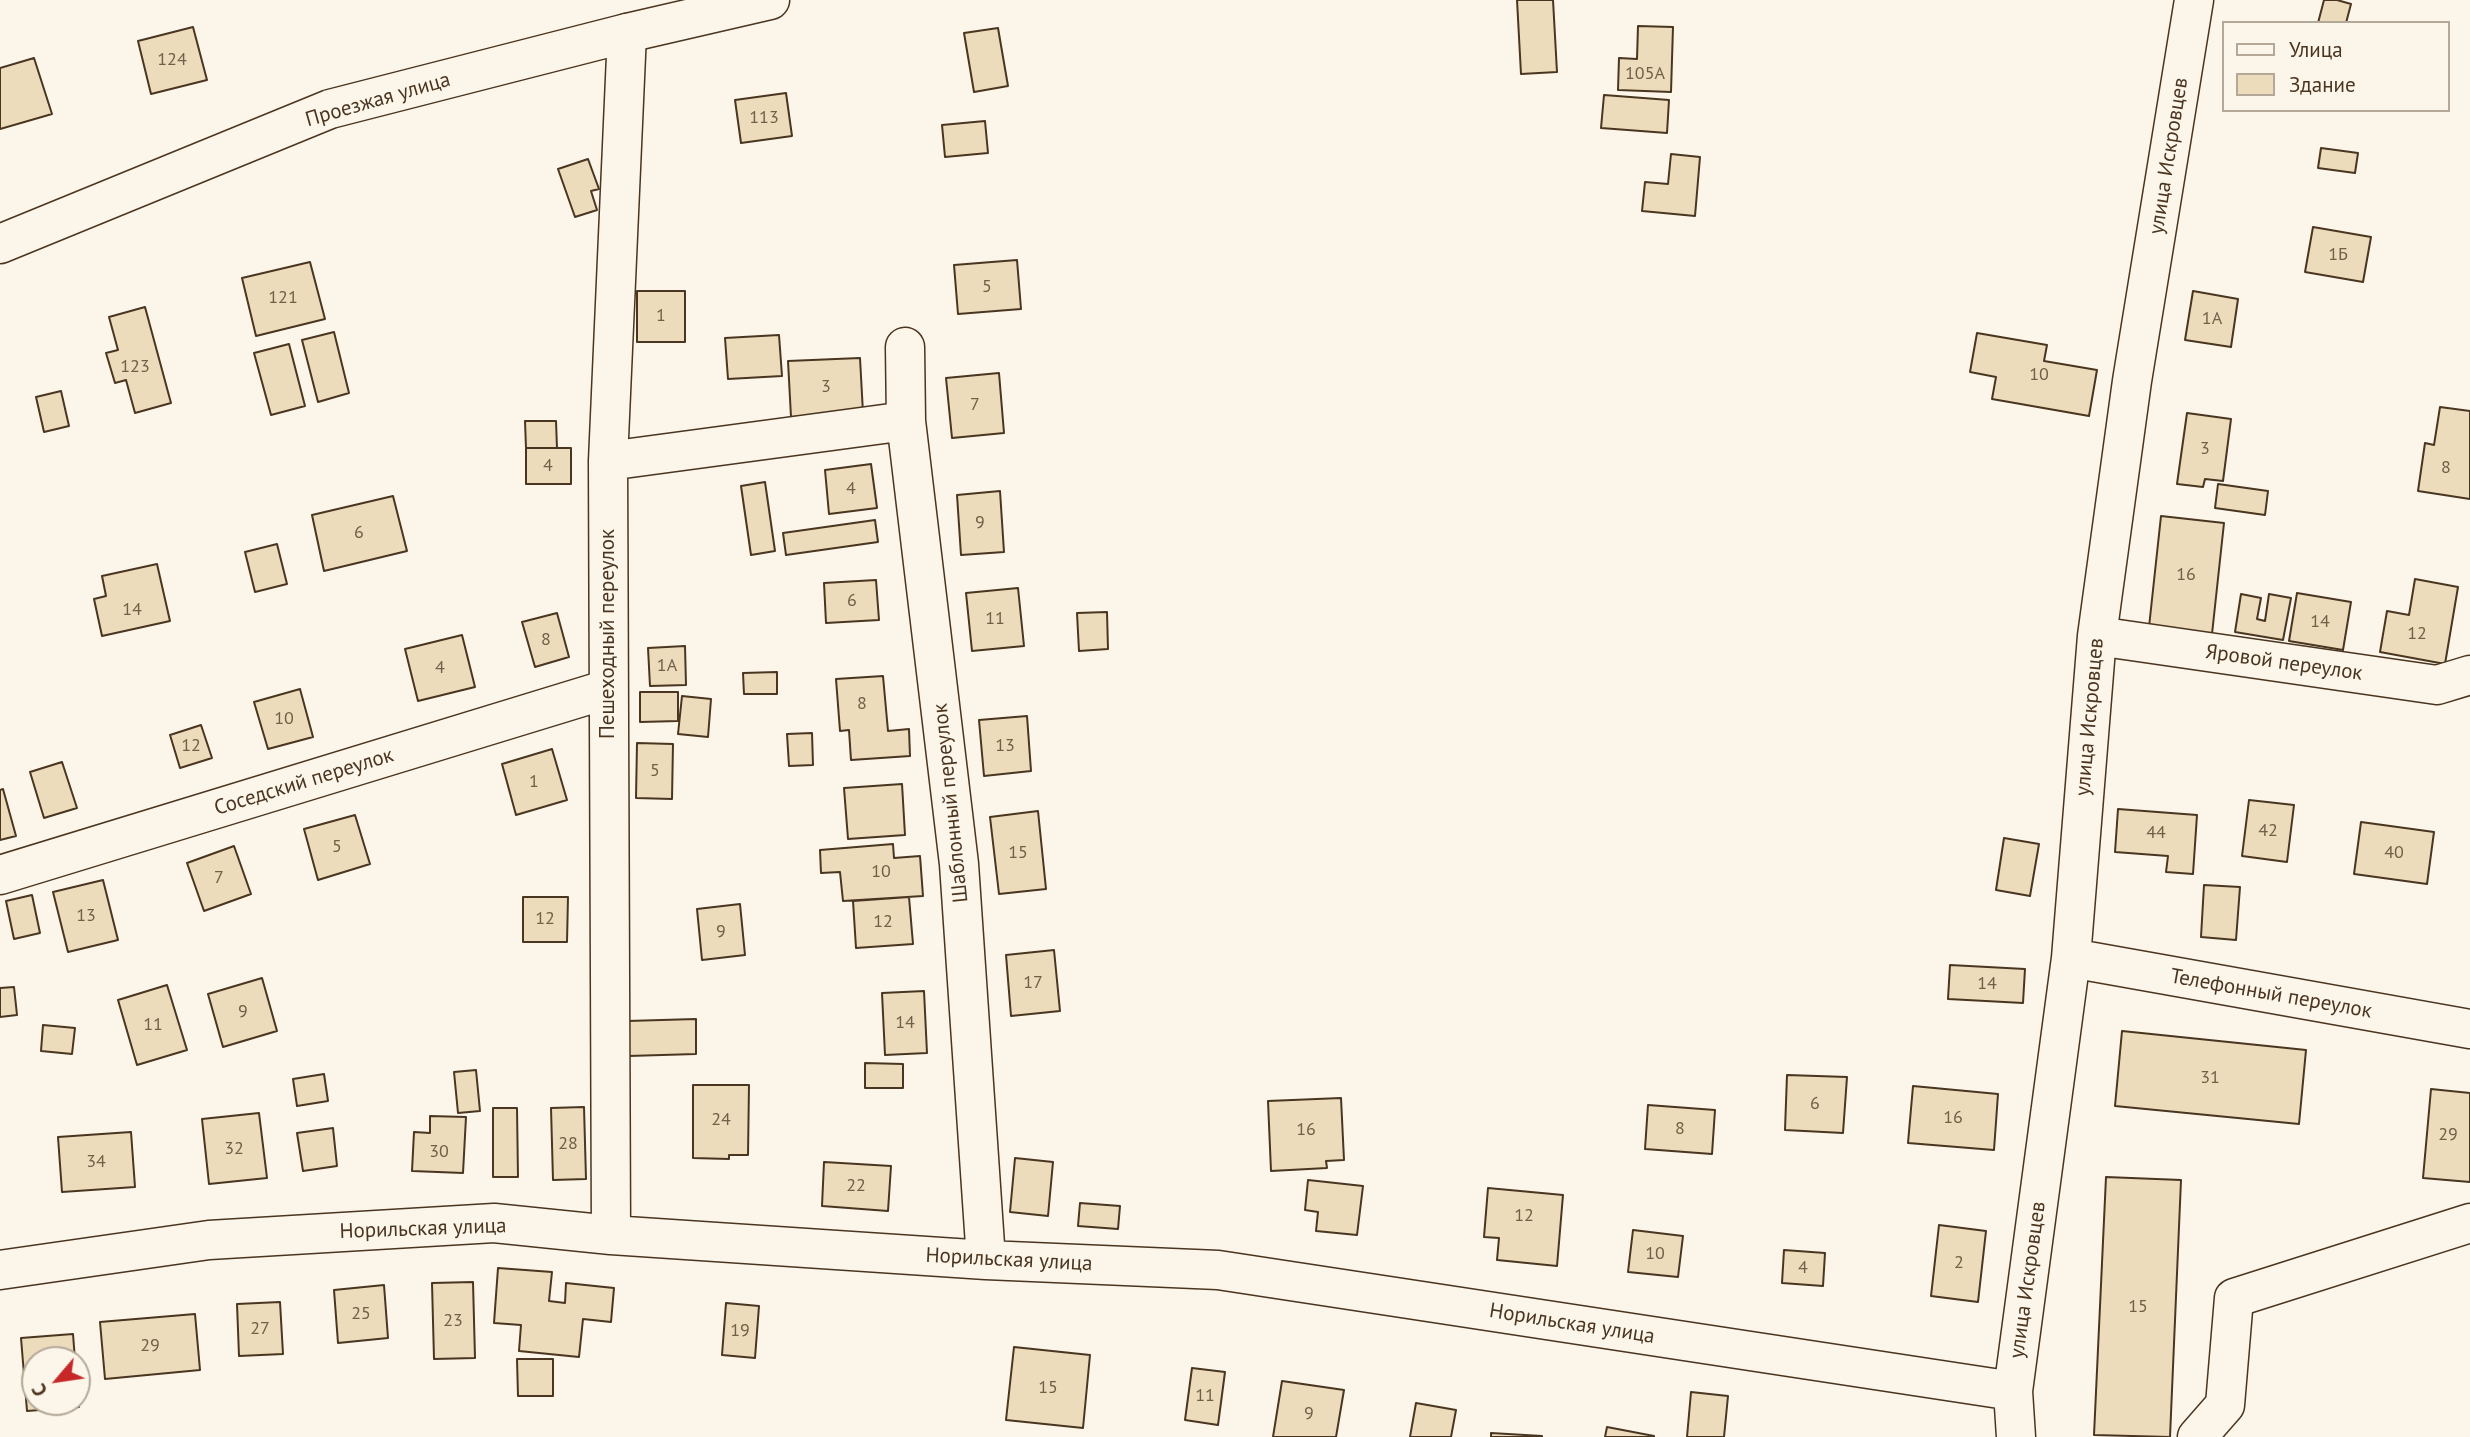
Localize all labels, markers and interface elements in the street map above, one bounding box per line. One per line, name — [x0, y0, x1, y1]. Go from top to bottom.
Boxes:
legend — [2222, 21, 2449, 112]
text: Улица — [2289, 36, 2343, 63]
house number: 124 — [157, 49, 187, 71]
house number: 105А — [1625, 63, 1665, 85]
street label: Проезжая улица — [303, 67, 453, 133]
text: Здание — [2289, 71, 2356, 98]
street label: улица Искровцев — [2144, 76, 2194, 236]
house number: 113 — [749, 107, 779, 129]
house number: 1Б — [2328, 244, 2348, 266]
house number: 5 — [982, 276, 992, 298]
house number: 121 — [268, 287, 298, 309]
house number: 1 — [656, 305, 666, 327]
house number: 1А — [2202, 308, 2222, 330]
house number: 123 — [120, 356, 150, 378]
house number: 10 — [2029, 364, 2049, 386]
house number: 3 — [821, 376, 831, 398]
house number: 7 — [970, 394, 980, 416]
house number: 3 — [2200, 438, 2210, 460]
house number: 4 — [543, 455, 553, 477]
house number: 8 — [2441, 457, 2451, 479]
house number: 4 — [846, 478, 856, 500]
house number: 9 — [975, 512, 985, 534]
house number: 6 — [354, 522, 364, 544]
street label: Пешеходный переулок — [595, 529, 621, 739]
house number: 16 — [2176, 564, 2196, 586]
house number: 6 — [847, 590, 857, 612]
house number: 14 — [122, 599, 142, 621]
house number: 11 — [985, 608, 1005, 630]
house number: 14 — [2310, 611, 2330, 633]
house number: 12 — [2407, 623, 2427, 645]
house number: 8 — [541, 629, 551, 651]
street label: улица Искровцев — [2071, 637, 2109, 797]
street label: Яровой переулок — [2204, 640, 2364, 686]
house number: 1А — [657, 655, 677, 677]
house number: 4 — [435, 657, 445, 679]
house number: 8 — [857, 693, 867, 715]
street label: Шаблонный переулок — [928, 702, 974, 904]
house number: 10 — [274, 708, 294, 730]
house number: 12 — [181, 735, 201, 757]
house number: 13 — [995, 735, 1015, 757]
street label: Соседский переулок — [211, 743, 397, 821]
house number: 5 — [650, 760, 660, 782]
house number: 1 — [529, 771, 539, 793]
house number: 42 — [2258, 820, 2278, 842]
house number: 44 — [2146, 822, 2166, 844]
house number: 5 — [332, 836, 342, 858]
house number: 15 — [1008, 842, 1028, 864]
house number: 40 — [2384, 842, 2404, 864]
house number: 10 — [871, 861, 891, 883]
house number: 7 — [214, 867, 224, 889]
house number: 13 — [76, 905, 96, 927]
house number: 12 — [535, 908, 555, 930]
house number: 12 — [873, 911, 893, 933]
house number: 9 — [716, 921, 726, 943]
street label: Телефонный переулок — [2168, 964, 2374, 1024]
house number: 17 — [1023, 972, 1043, 994]
house number: 14 — [1977, 973, 1997, 995]
house number: 9 — [238, 1001, 248, 1023]
house number: 14 — [895, 1012, 915, 1034]
house number: 11 — [143, 1014, 163, 1036]
house number: 31 — [2200, 1067, 2220, 1089]
house number: 6 — [1810, 1093, 1820, 1115]
house number: 16 — [1943, 1107, 1963, 1129]
house number: 24 — [711, 1109, 731, 1131]
house number: 8 — [1675, 1118, 1685, 1140]
house number: 16 — [1296, 1119, 1316, 1141]
house number: 29 — [2438, 1124, 2458, 1146]
house number: 28 — [558, 1133, 578, 1155]
house number: 32 — [224, 1138, 244, 1160]
house number: 30 — [429, 1141, 449, 1163]
house number: 34 — [86, 1151, 106, 1173]
house number: 22 — [846, 1175, 866, 1197]
street label: улица Искровцев — [2004, 1200, 2052, 1360]
house number: 12 — [1514, 1205, 1534, 1227]
street label: Норильская улица — [339, 1213, 507, 1245]
street label: Норильская улица — [925, 1243, 1093, 1277]
house number: 10 — [1645, 1243, 1665, 1265]
house number: 2 — [1954, 1252, 1964, 1274]
house number: 4 — [1798, 1257, 1808, 1279]
house number: 15 — [2128, 1296, 2148, 1318]
street label: Норильская улица — [1487, 1298, 1657, 1350]
house number: 25 — [351, 1303, 371, 1325]
house number: 23 — [443, 1310, 463, 1332]
house number: 27 — [250, 1318, 270, 1340]
house number: 19 — [730, 1320, 750, 1342]
house number: 29 — [140, 1335, 160, 1357]
north arrow — [21, 1346, 91, 1416]
house number: 15 — [1038, 1377, 1058, 1399]
text: С — [26, 1380, 52, 1401]
house number: 11 — [1195, 1385, 1215, 1407]
house number: 9 — [1304, 1403, 1314, 1425]

